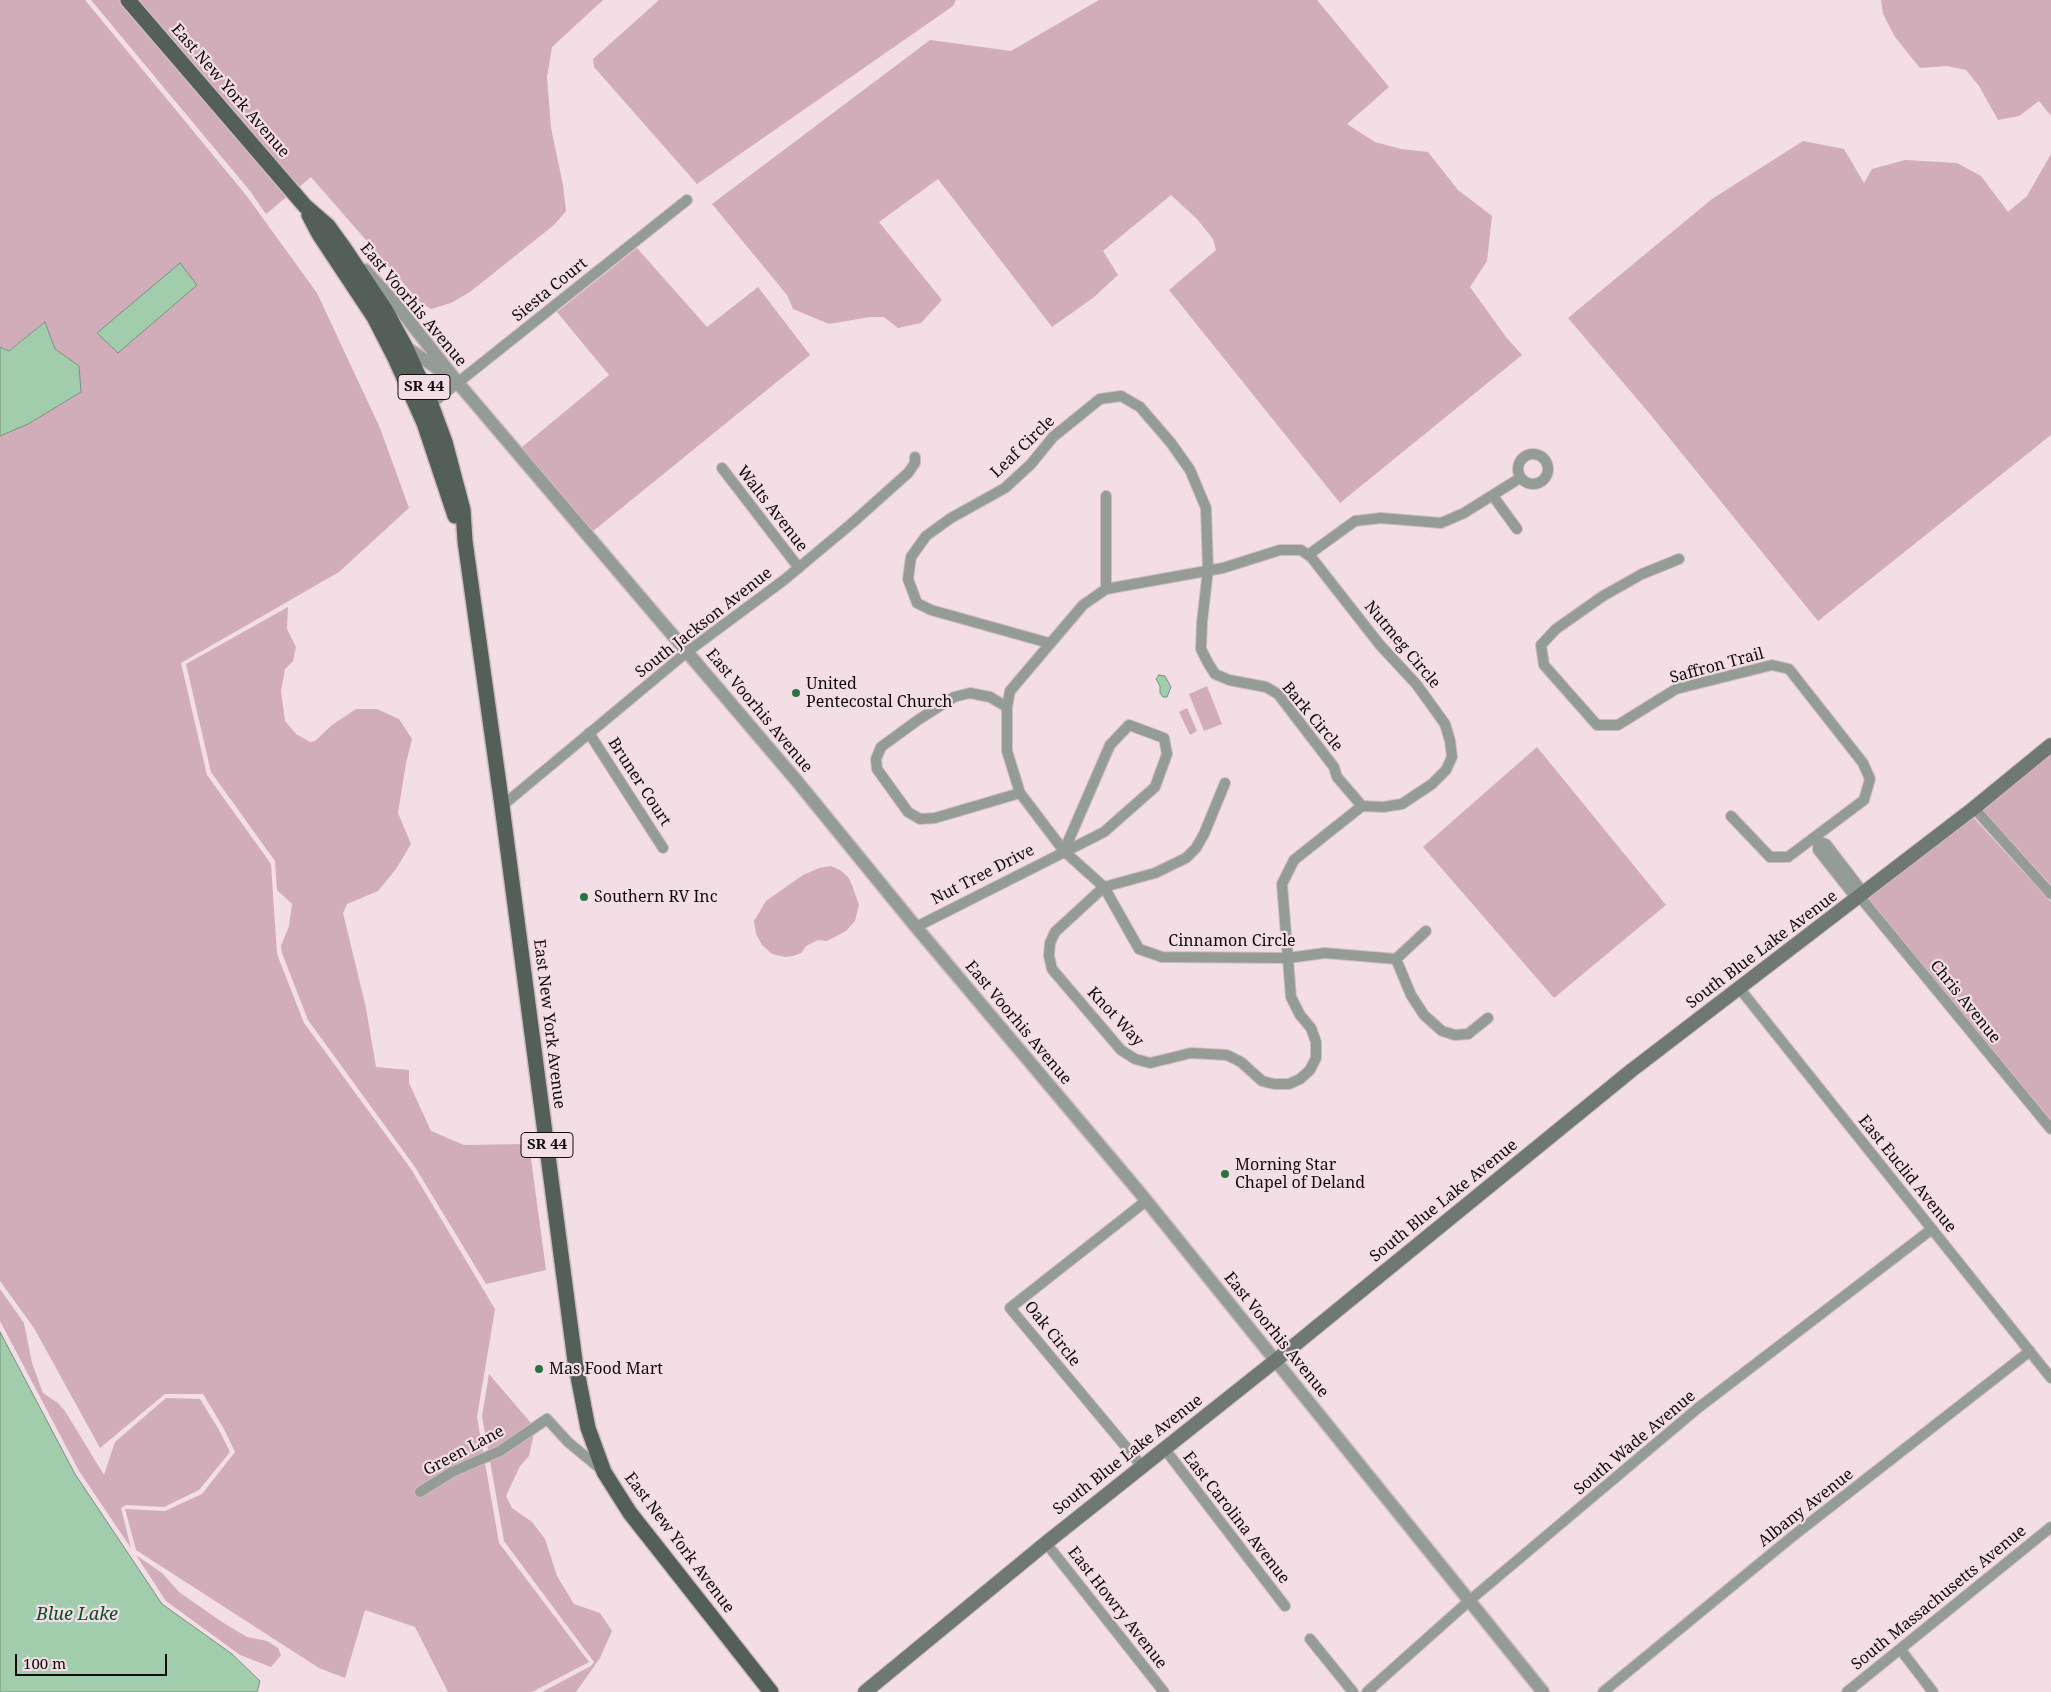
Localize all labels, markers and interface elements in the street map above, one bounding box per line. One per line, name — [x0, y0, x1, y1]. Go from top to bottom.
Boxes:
street label: East New York Avenue — [167, 20, 293, 162]
street label: East Voorhis Avenue — [356, 239, 470, 371]
street label: Siesta Court — [509, 254, 591, 326]
road number: SR 44 — [398, 374, 450, 400]
street label: Leaf Circle — [987, 412, 1059, 482]
street label: Walts Avenue — [732, 462, 812, 556]
street label: South Jackson Avenue — [632, 564, 776, 682]
street label: Nutmeg Circle — [1360, 597, 1444, 693]
street label: Saffron Trail — [1668, 644, 1766, 688]
street label: East Voorhis Avenue — [702, 645, 816, 777]
place label: United Pentecostal Church — [806, 674, 953, 712]
street label: Bark Circle — [1278, 679, 1346, 755]
marker: United Pentecostal Church — [790, 687, 802, 699]
street label: Bruner Court — [603, 734, 675, 830]
street label: Nut Tree Drive — [928, 841, 1038, 909]
place label: Southern RV Inc — [594, 887, 718, 907]
street label: South Blue Lake Avenue — [1683, 887, 1841, 1013]
marker: Southern RV Inc — [578, 891, 590, 903]
street label: Cinnamon Circle — [1168, 931, 1296, 951]
street label: East New York Avenue — [529, 938, 569, 1110]
street label: East Voorhis Avenue — [961, 957, 1075, 1089]
street label: Chris Avenue — [1926, 957, 2004, 1047]
street label: Knot Way — [1083, 983, 1147, 1051]
street label: East Euclid Avenue — [1854, 1112, 1960, 1236]
road number: SR 44 — [521, 1132, 573, 1158]
street label: South Blue Lake Avenue — [1366, 1136, 1522, 1266]
place label: Morning Star Chapel of Deland — [1235, 1155, 1365, 1193]
marker: Morning Star Chapel of Deland — [1219, 1168, 1231, 1180]
street label: East Voorhis Avenue — [1220, 1268, 1332, 1402]
street label: Oak Circle — [1020, 1298, 1084, 1370]
place label: Mas Food Mart — [549, 1359, 663, 1379]
marker: Mas Food Mart — [533, 1363, 545, 1375]
street label: South Wade Avenue — [1570, 1387, 1700, 1499]
street label: South Blue Lake Avenue — [1049, 1391, 1207, 1519]
street label: Green Lane — [420, 1422, 508, 1480]
street label: East Carolina Avenue — [1178, 1448, 1294, 1588]
street label: Albany Avenue — [1755, 1465, 1857, 1551]
street label: East New York Avenue — [620, 1469, 738, 1617]
street label: South Massachusetts Avenue — [1848, 1522, 2030, 1674]
street label: East Howry Avenue — [1063, 1543, 1171, 1673]
water label: Blue Lake — [36, 1604, 118, 1626]
scale bar — [18, 1644, 170, 1676]
text: 100 m — [23, 1653, 66, 1673]

